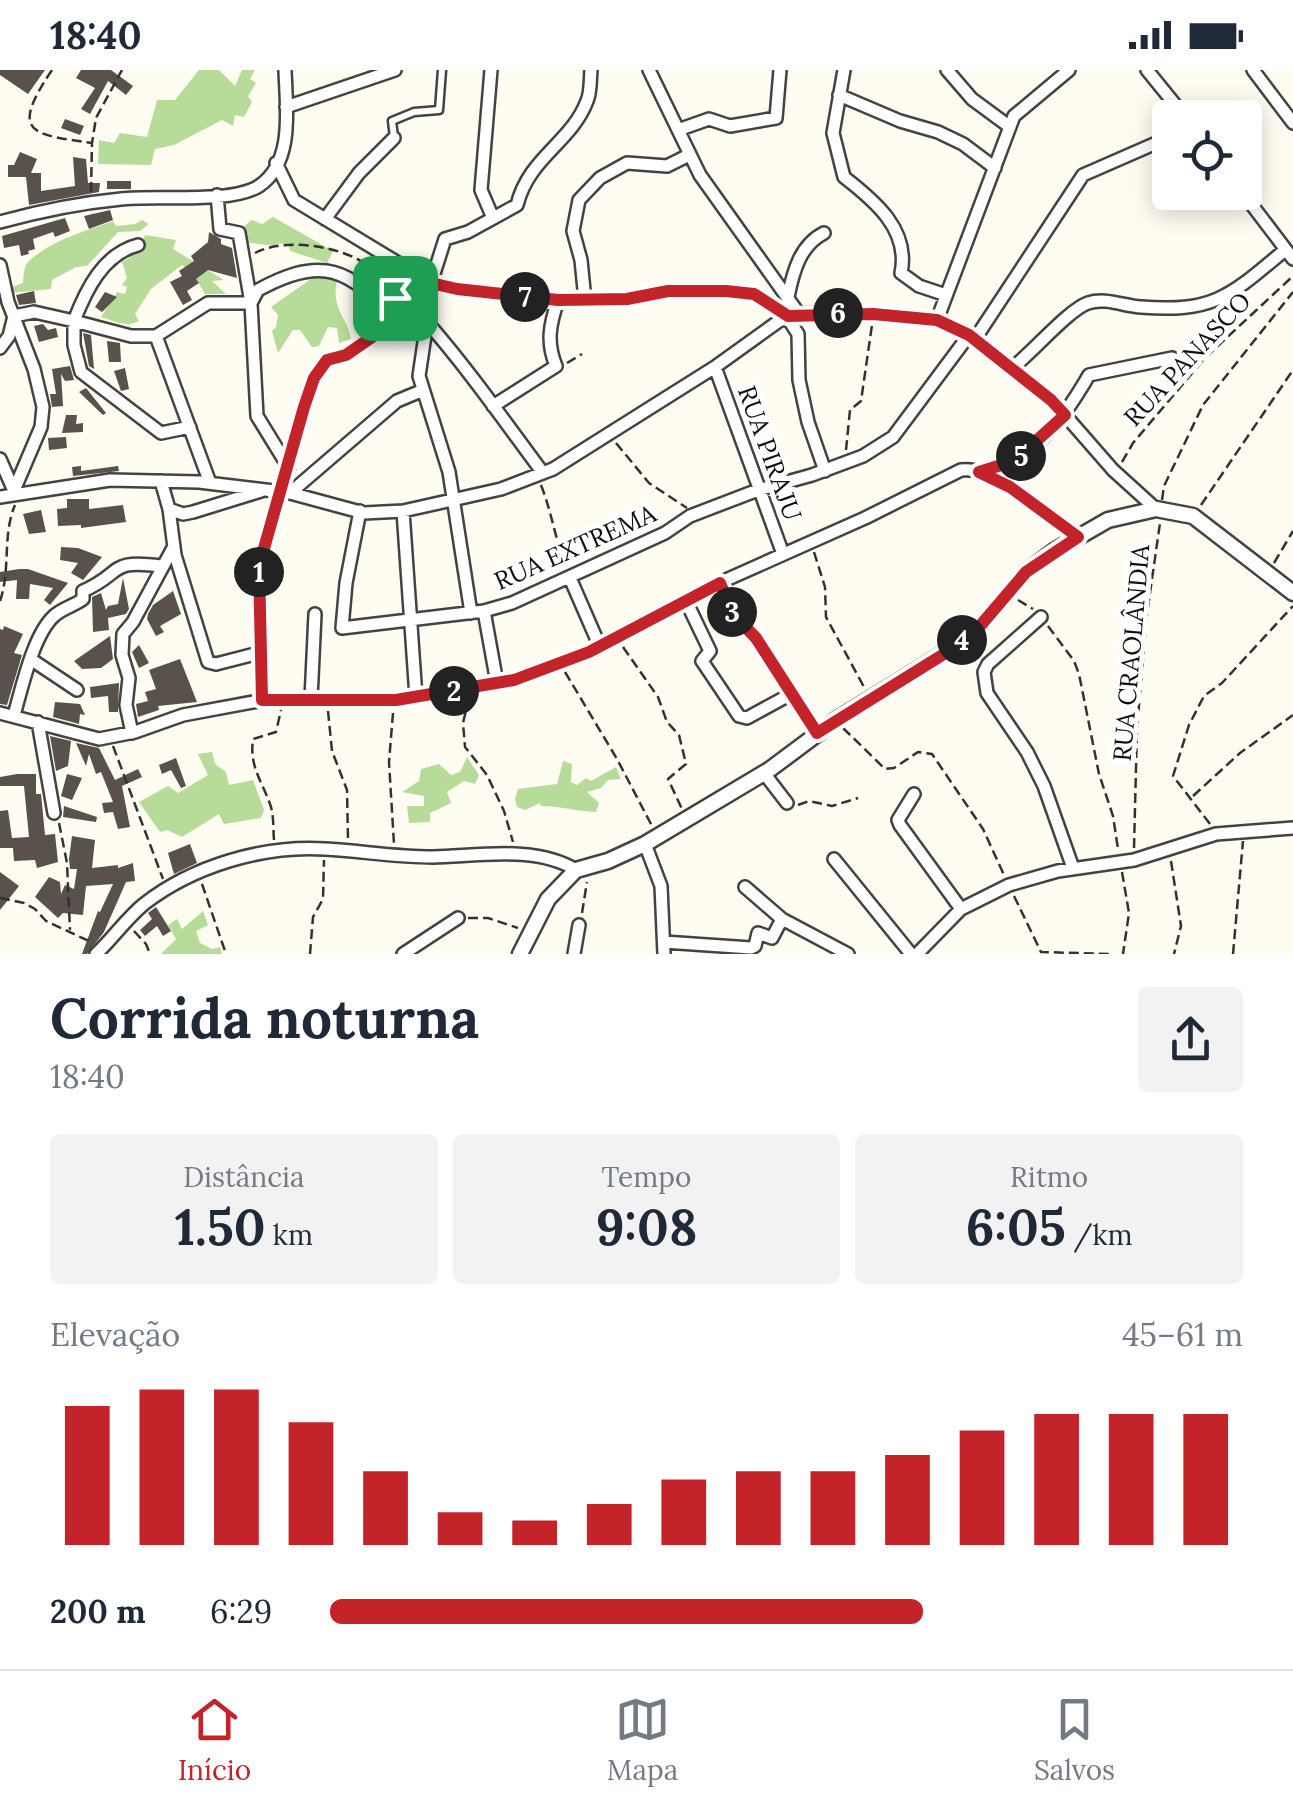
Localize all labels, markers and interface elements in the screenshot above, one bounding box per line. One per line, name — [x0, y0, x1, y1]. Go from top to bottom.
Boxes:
text: 18:40 — [50, 11, 142, 59]
map controls — [1152, 100, 1262, 210]
button: locate — [1152, 100, 1262, 210]
pin — [353, 256, 438, 341]
icon: arrive — [368, 271, 423, 326]
pin: 7 — [500, 272, 550, 322]
text: 7 — [518, 279, 532, 315]
street label: RUA PANASCO — [1117, 285, 1257, 433]
pin: 6 — [813, 288, 863, 338]
text: 6 — [830, 295, 846, 331]
street label: RUA PIRAJU — [731, 381, 809, 525]
pin: 5 — [996, 431, 1046, 481]
text: 5 — [1013, 438, 1029, 474]
street label: RUA EXTREMA — [489, 497, 661, 597]
street label: RUA CRAOLÂNDIA — [1106, 543, 1156, 763]
pin: 1 — [234, 547, 284, 597]
text: 1 — [253, 554, 265, 590]
pin: 3 — [707, 587, 757, 637]
text: 3 — [724, 594, 740, 630]
pin: 4 — [937, 615, 987, 665]
text: 4 — [954, 622, 970, 658]
pin: 2 — [429, 666, 479, 716]
text: 2 — [447, 673, 461, 709]
text: Corrida noturna — [50, 983, 479, 1053]
button: share — [1138, 987, 1243, 1092]
text: 18:40 — [50, 1056, 125, 1097]
text: Distância — [183, 1159, 304, 1195]
text: Tempo — [602, 1159, 691, 1195]
text: Ritmo — [1010, 1159, 1088, 1195]
text: 1.50 — [175, 1195, 265, 1259]
text: 9:08 — [596, 1195, 697, 1259]
text: 6:05 — [966, 1195, 1066, 1259]
text: km — [265, 1217, 313, 1253]
text: /km — [1066, 1217, 1133, 1253]
text: Elevação — [50, 1314, 180, 1355]
text: 45–61 m — [1122, 1314, 1243, 1355]
text: 200 m — [50, 1591, 146, 1632]
text: 6:29 — [210, 1591, 272, 1632]
tab: Início — [178, 1692, 251, 1788]
tab: Mapa — [607, 1692, 678, 1788]
tab: Salvos — [1034, 1692, 1115, 1788]

